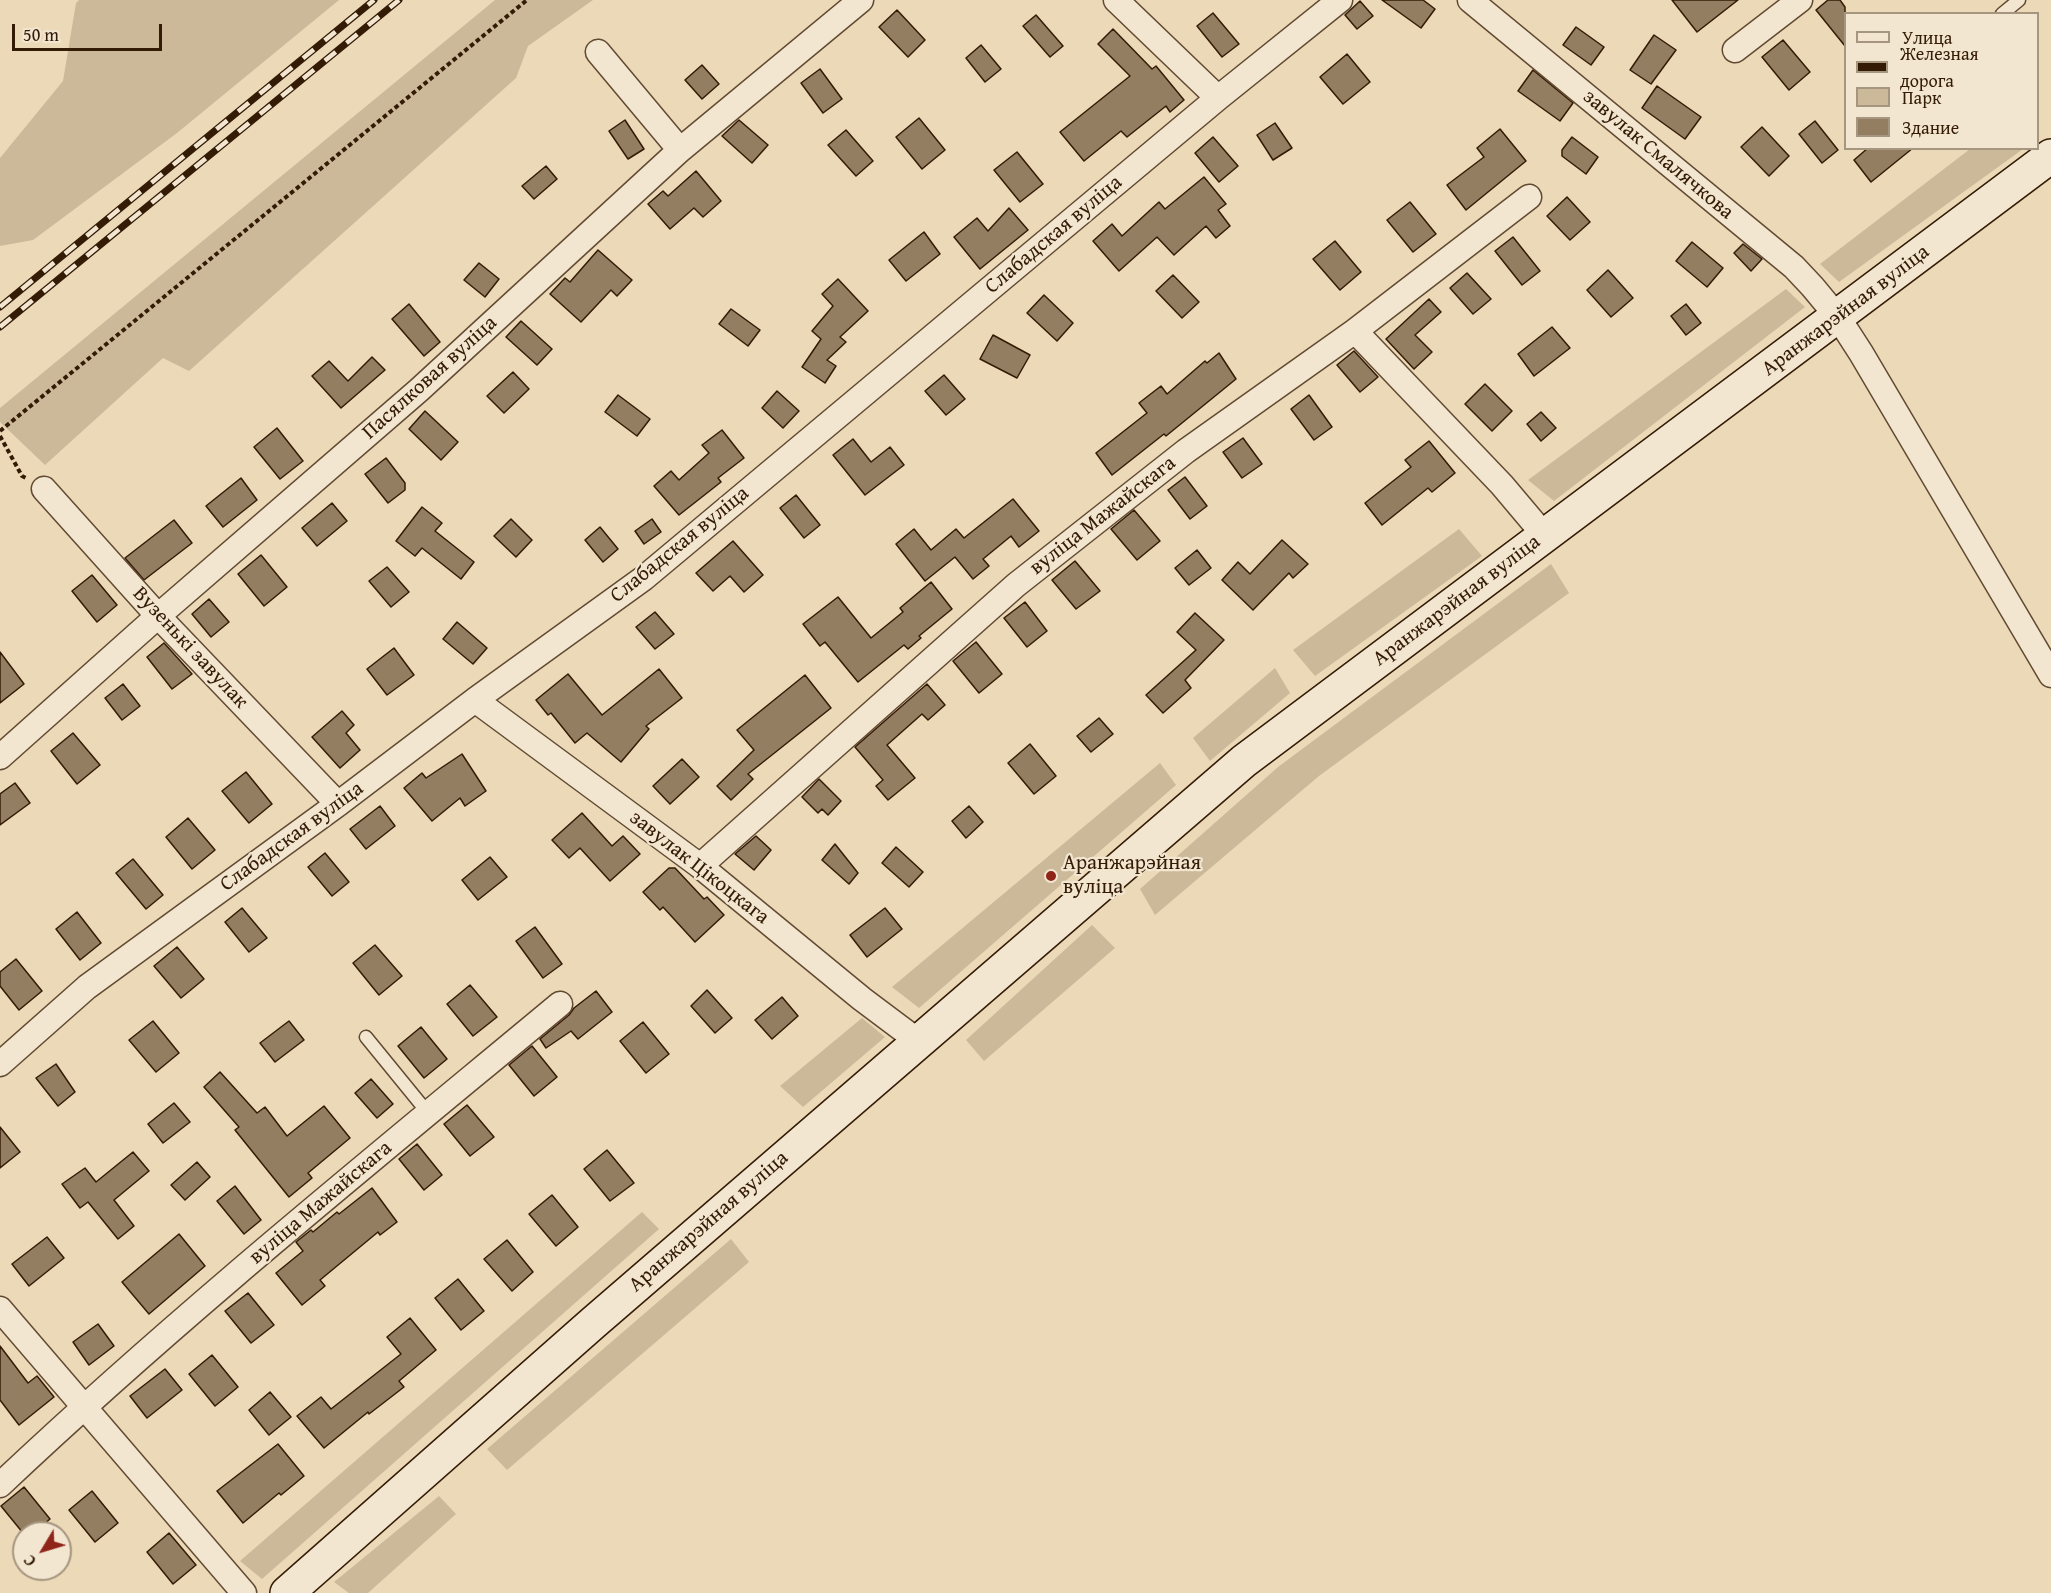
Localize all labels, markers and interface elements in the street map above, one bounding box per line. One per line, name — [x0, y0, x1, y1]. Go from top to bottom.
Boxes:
scale bar — [15, 12, 165, 50]
legend — [1844, 12, 2039, 150]
text: 50 m — [23, 21, 59, 48]
text: Улица — [1902, 24, 1952, 51]
text: Железная дорога — [1900, 40, 1979, 94]
text: Парк — [1902, 84, 1941, 111]
street label: завулак Смалячкова — [1578, 85, 1738, 225]
text: Здание — [1902, 114, 1959, 141]
street label: Слабадская вуліца — [980, 170, 1128, 300]
street label: Аранжарэйная вуліца — [1757, 240, 1935, 382]
street label: Пасялковая вуліца — [357, 311, 503, 445]
street label: вуліца Мажайскага — [1025, 451, 1181, 581]
street label: Слабадская вуліца — [606, 481, 754, 609]
street label: Аранжарэйная вуліца — [1368, 530, 1546, 672]
street label: Вузенькі завулак — [127, 582, 253, 714]
street label: Слабадская вуліца — [215, 777, 369, 897]
street label: завулак Цікоцкага — [624, 806, 774, 930]
place label: Аранжарэйная вуліца — [1063, 851, 1201, 901]
marker: Аранжарэйная вуліца — [1044, 869, 1058, 883]
street label: вуліца Мажайскага — [245, 1136, 397, 1270]
street label: Аранжарэйная вуліца — [624, 1146, 794, 1298]
north arrow — [12, 1521, 72, 1581]
text: С — [17, 1550, 42, 1572]

